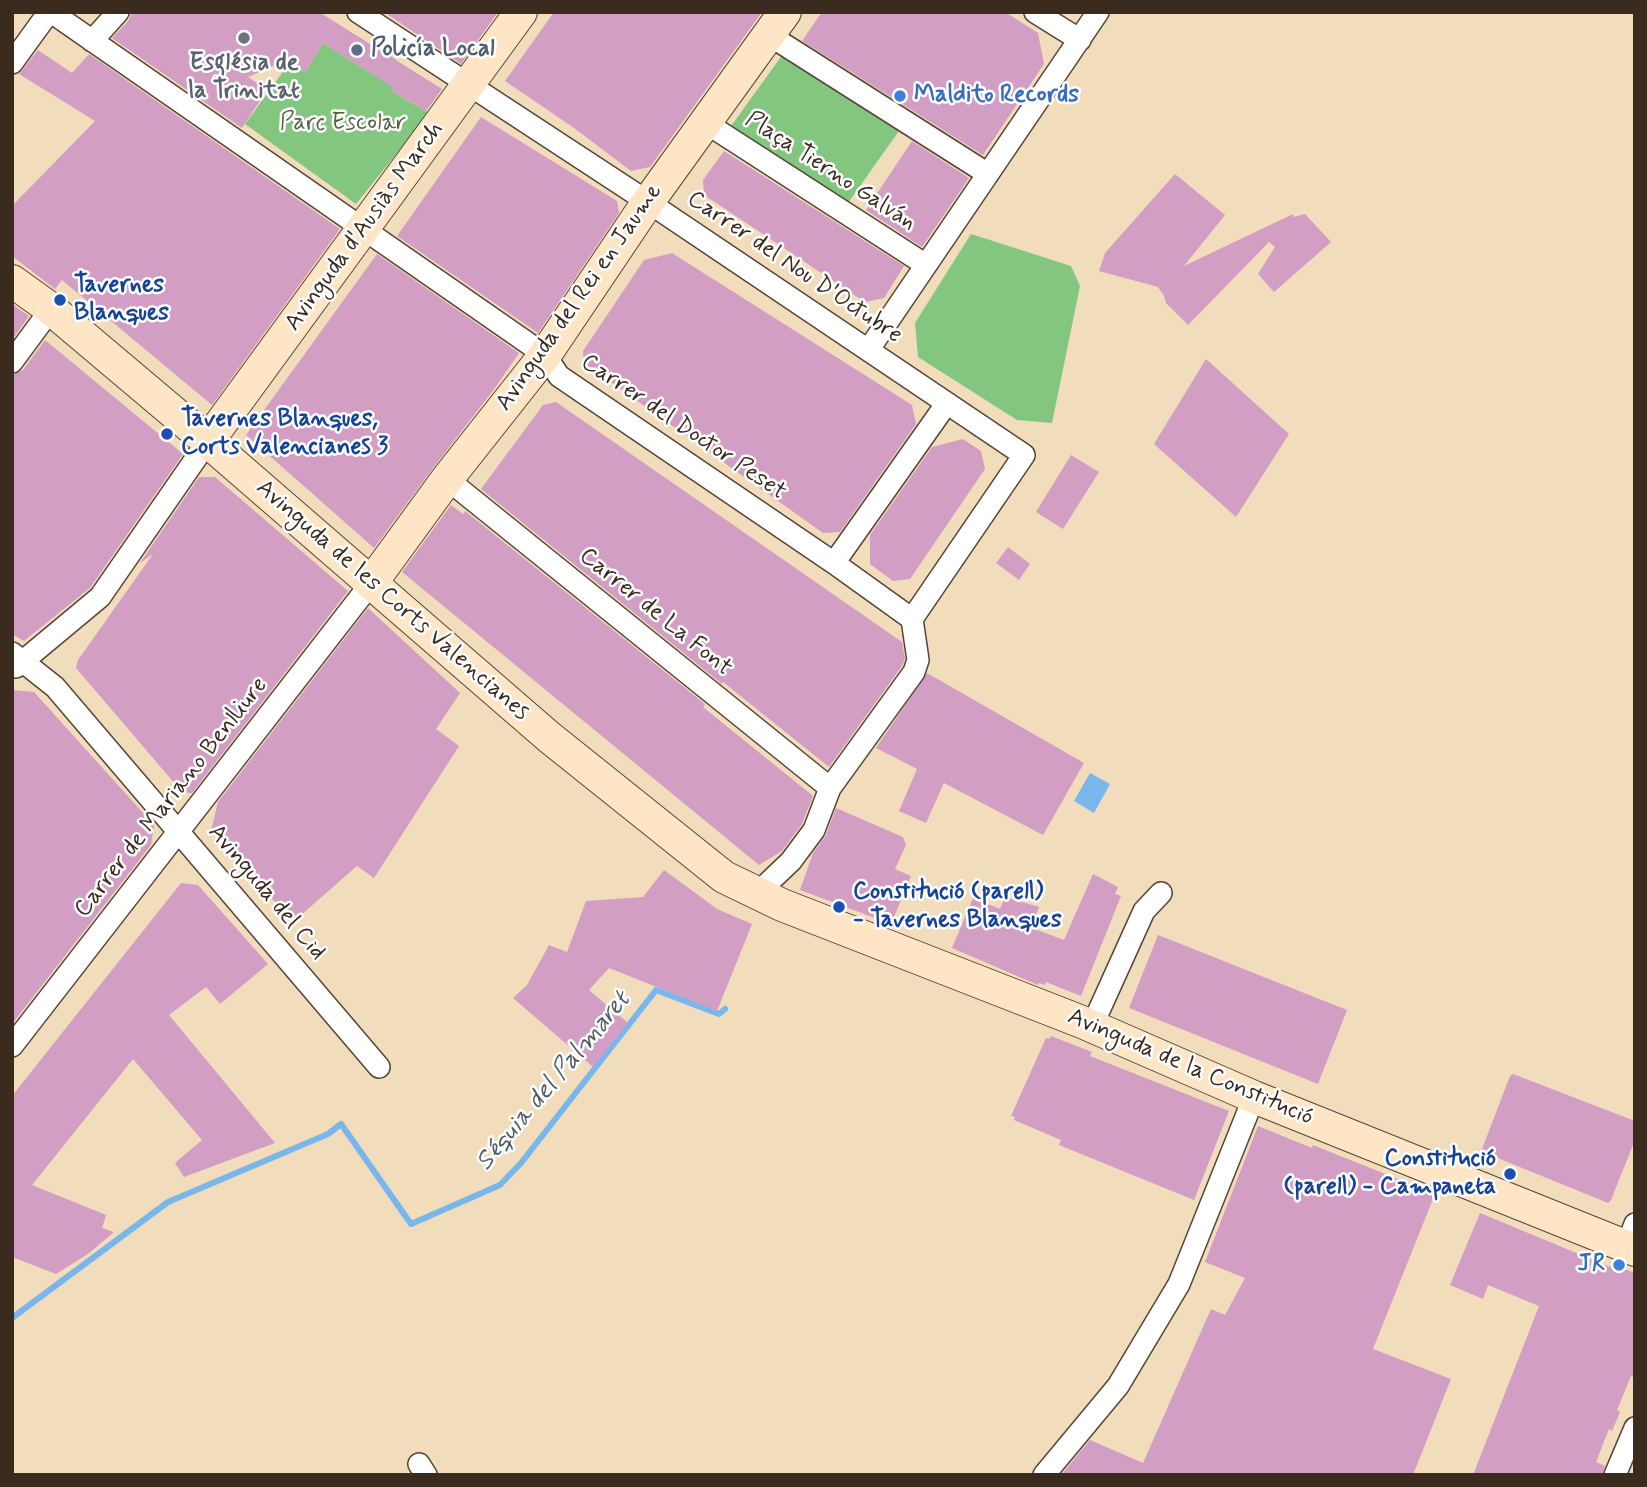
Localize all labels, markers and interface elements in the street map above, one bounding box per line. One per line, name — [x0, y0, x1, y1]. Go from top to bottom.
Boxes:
marker: Església de la Trinitat — [236, 30, 252, 46]
place label: Policía Local — [371, 36, 495, 64]
marker: Policía Local — [349, 42, 365, 58]
place label: Església de la Trinitat — [188, 50, 300, 106]
place label: Maldito Records — [914, 82, 1079, 110]
marker: Maldito Records — [892, 88, 908, 104]
street label: Plaça Tierno Galván — [739, 106, 921, 238]
park label: Parc Escolar — [280, 110, 406, 138]
street label: Avinguda d'Ausiàs March — [279, 117, 451, 337]
street label: Avinguda del Rei en Jaume — [491, 179, 669, 417]
street label: Carrer del Nou D'Octubre — [681, 185, 907, 351]
place label: Tavernes Blanques — [74, 272, 169, 328]
marker: Tavernes Blanques — [52, 292, 68, 308]
street label: Carrer del Doctor Peset — [575, 349, 791, 507]
place label: Tavernes Blanques, Corts Valencianes 3 — [181, 406, 388, 462]
marker: Tavernes Blanques, Corts Valencianes 3 — [159, 426, 175, 442]
street label: Avinguda de les Corts Valencianes — [249, 474, 535, 728]
street label: Carrer de La Font — [573, 543, 737, 683]
street label: Carrer de Mariano Benlliure — [69, 672, 275, 924]
street label: Avinguda del Cid — [201, 819, 331, 967]
place label: Constitució (parell) - Tavernes Blanques — [853, 879, 1062, 935]
marker: Constitució (parell) - Tavernes Blanques — [831, 899, 847, 915]
water label: Séquia del Palmaret — [470, 986, 638, 1178]
street label: Avinguda de la Constitució — [1063, 1003, 1317, 1133]
place label: Constitució (parell) - Campaneta — [1284, 1146, 1496, 1202]
marker: Constitució (parell) - Campaneta — [1502, 1166, 1518, 1182]
place label: JR — [1578, 1251, 1605, 1279]
marker: JR — [1611, 1257, 1627, 1273]

